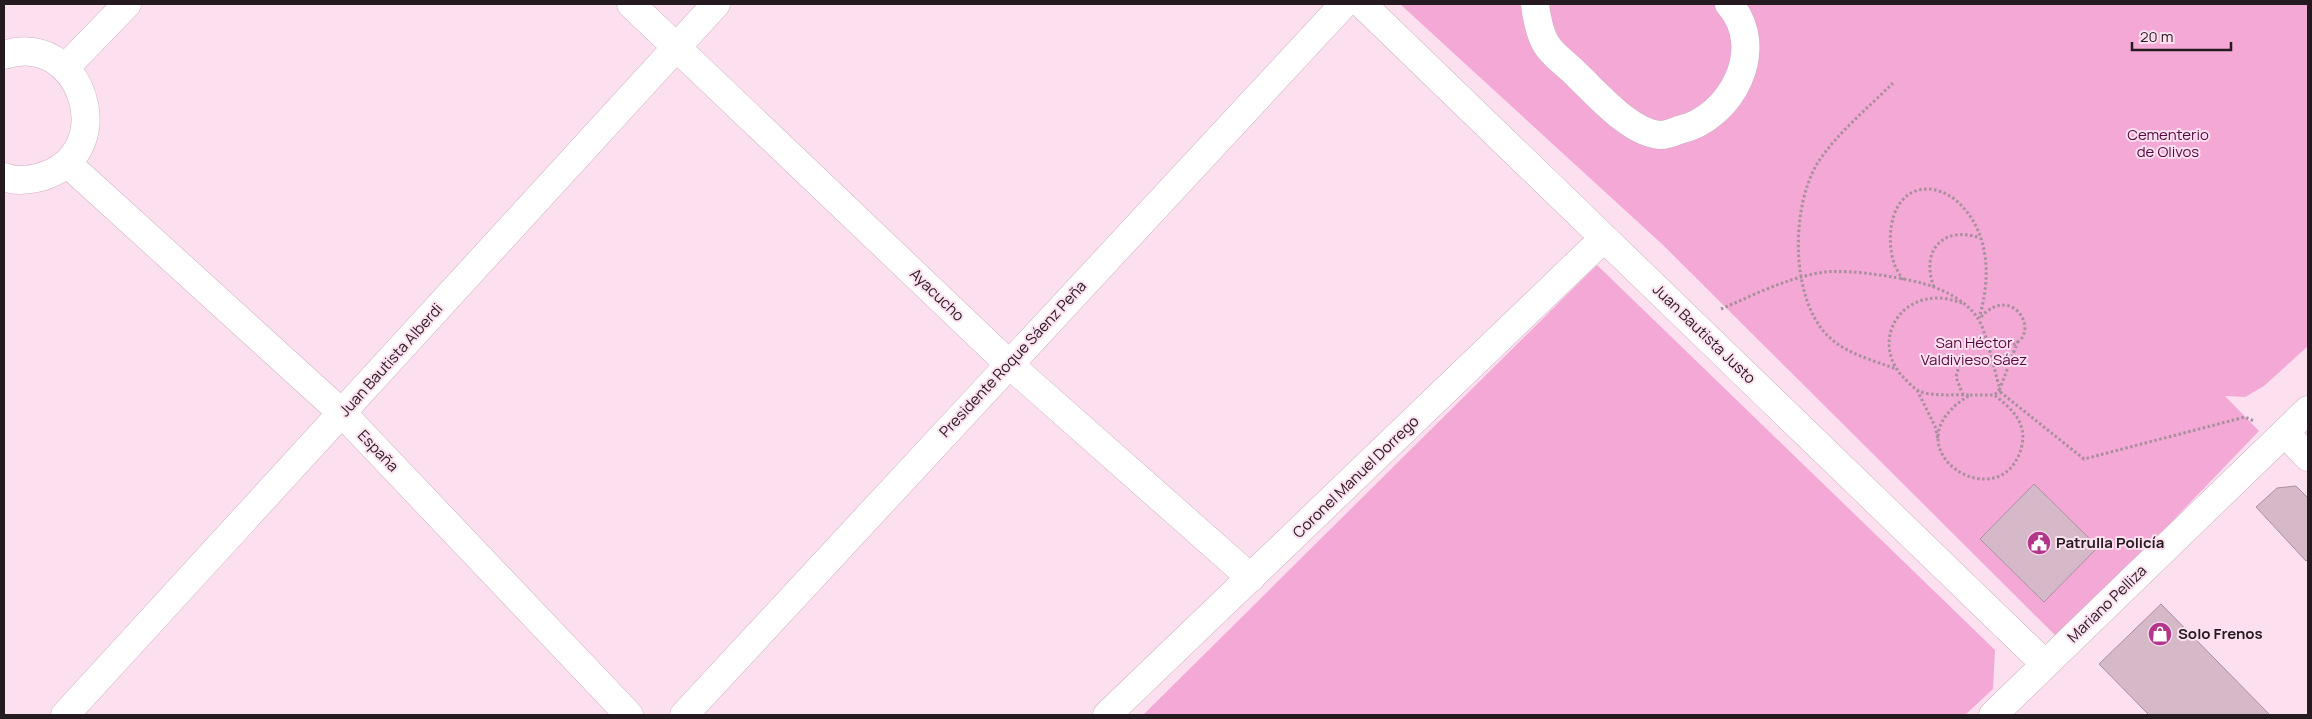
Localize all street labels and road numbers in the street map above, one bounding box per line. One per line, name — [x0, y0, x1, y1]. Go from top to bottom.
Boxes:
street label: Ayacucho — [906, 263, 969, 326]
street label: Presidente Roque Sáenz Peña — [934, 276, 1091, 442]
street label: Juan Bautista Justo — [1648, 279, 1760, 388]
street label: Juan Bautista Alberdi — [334, 299, 447, 421]
street label: Coronel Manuel Dorrego — [1288, 411, 1423, 543]
street label: España — [353, 425, 404, 476]
street label: Mariano Pelliza — [2062, 560, 2151, 647]

